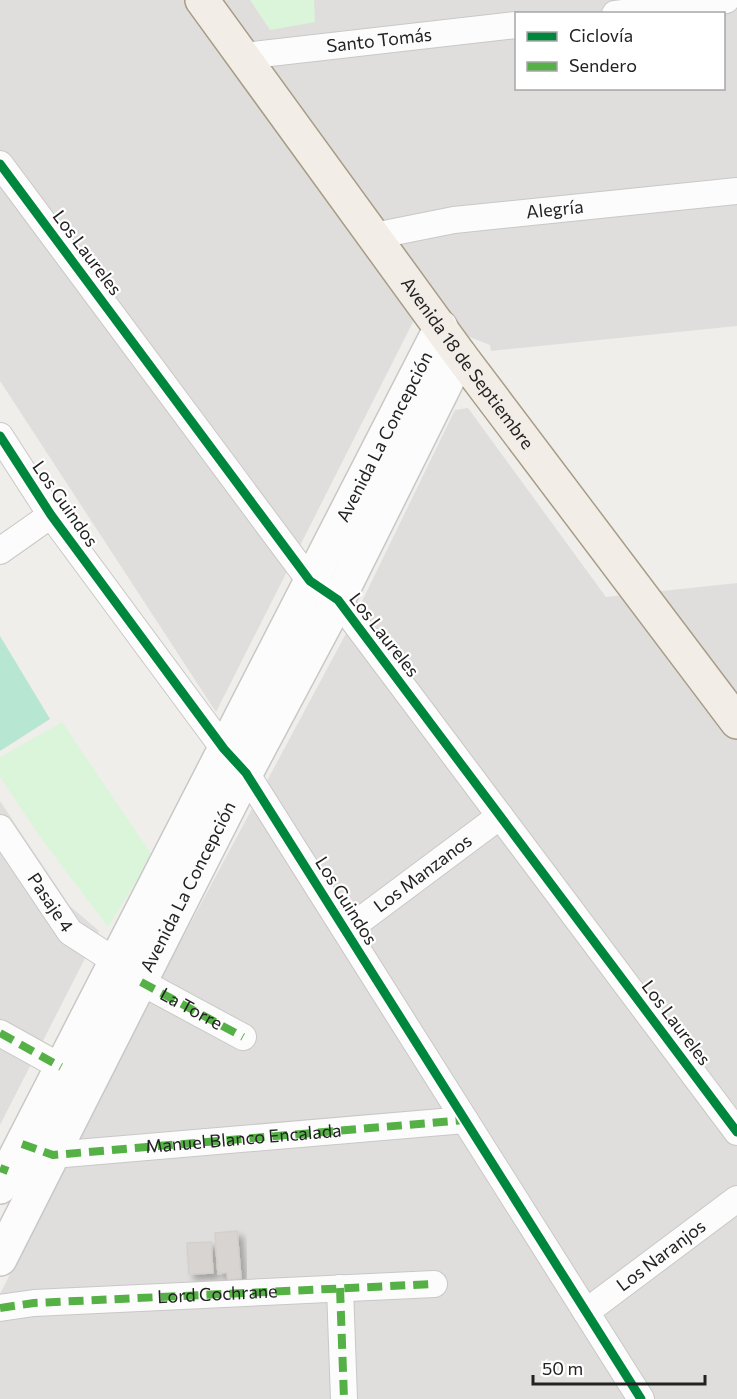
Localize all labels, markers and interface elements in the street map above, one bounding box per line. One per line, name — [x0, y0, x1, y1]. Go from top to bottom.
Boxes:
legend — [515, 12, 725, 90]
street label: Santo Tomás — [325, 23, 433, 57]
text: Ciclovía — [569, 24, 633, 46]
text: Sendero — [569, 54, 637, 76]
street label: Alegría — [525, 195, 585, 223]
street label: Los Laureles — [49, 205, 127, 299]
street label: Avenida 18 de Septiembre — [397, 273, 539, 453]
street label: Avenida La Concepción — [331, 347, 437, 525]
street label: Los Guindos — [28, 456, 103, 551]
street label: Los Laureles — [345, 588, 425, 681]
street label: Avenida La Concepción — [135, 797, 240, 976]
street label: Los Manzanos — [369, 829, 476, 917]
street label: Los Guindos — [311, 852, 383, 949]
street label: Pasaje 4 — [23, 868, 79, 936]
street label: Los Laureles — [638, 975, 716, 1069]
street label: La Torre — [157, 982, 227, 1034]
street label: Manuel Blanco Encalada — [144, 1119, 342, 1157]
street label: Los Naranjos — [612, 1214, 710, 1295]
street label: Lord Cochrane — [157, 1279, 278, 1307]
scale bar — [533, 1348, 706, 1386]
text: 50 m — [542, 1357, 583, 1379]

